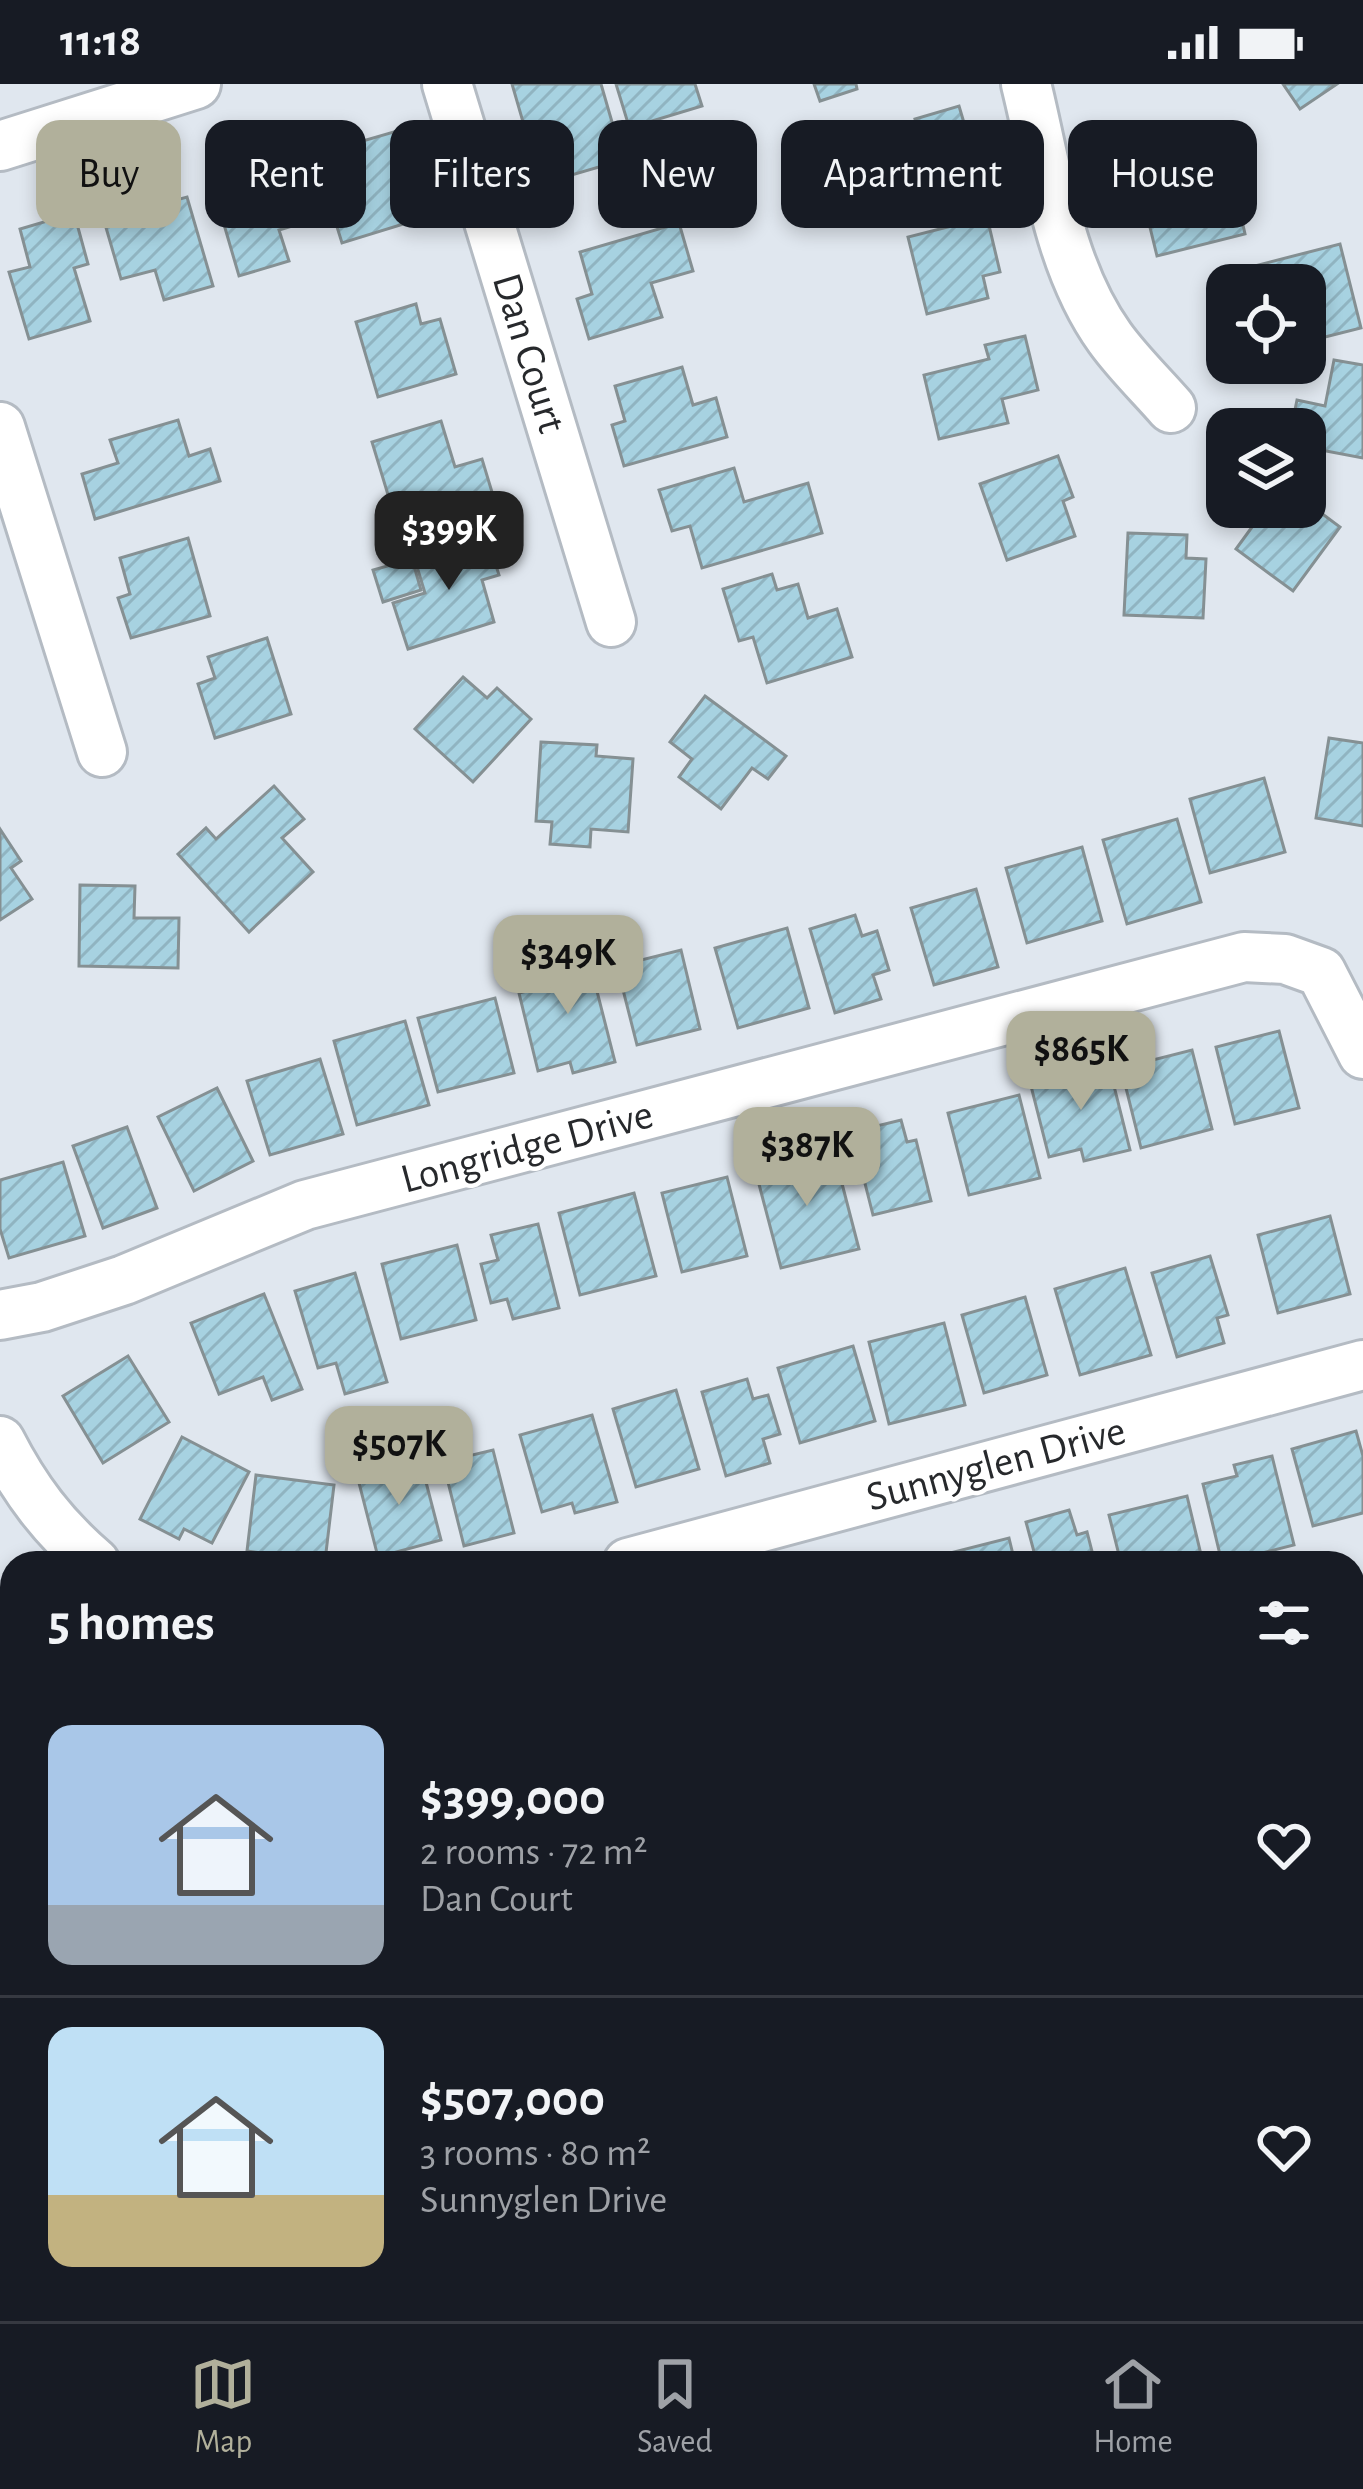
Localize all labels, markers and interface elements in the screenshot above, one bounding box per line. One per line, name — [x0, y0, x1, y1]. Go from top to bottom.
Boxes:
text: 11:18 — [60, 19, 141, 64]
chip: Buy — [36, 120, 181, 228]
chip: Rent — [205, 120, 366, 228]
chip: Filters — [390, 120, 574, 228]
chip: New — [598, 120, 757, 228]
chip: Apartment — [781, 120, 1044, 228]
chip: House — [1068, 120, 1257, 228]
map controls — [1206, 264, 1326, 528]
button: locate — [1206, 264, 1326, 384]
street label: Dan Court — [485, 268, 573, 438]
button: layers — [1206, 408, 1326, 528]
pin: $399K — [365, 491, 533, 593]
text: $399K — [402, 510, 496, 549]
pin: $349K — [484, 915, 652, 1017]
text: $349K — [520, 934, 616, 973]
pin: $865K — [997, 1011, 1165, 1113]
text: $865K — [1033, 1030, 1129, 1069]
street label: Longridge Drive — [397, 1093, 657, 1201]
pin: $387K — [723, 1107, 891, 1209]
text: $387K — [760, 1126, 854, 1165]
pin: $507K — [315, 1406, 483, 1508]
street label: Sunnyglen Drive — [862, 1409, 1130, 1519]
text: $507K — [352, 1425, 446, 1464]
icon: filters — [1251, 1590, 1317, 1656]
text: 5 homes — [48, 1598, 215, 1649]
icon: home — [144, 1773, 288, 1917]
text: $399,000 — [420, 1773, 606, 1824]
icon: heart — [1251, 1812, 1317, 1878]
text: 2 rooms · 72 m² — [420, 1833, 647, 1872]
text: Dan Court — [420, 1880, 573, 1919]
text: $507,000 — [420, 2074, 605, 2125]
icon: home — [144, 2075, 288, 2219]
icon: heart — [1251, 2114, 1317, 2180]
text: 3 rooms · 80 m² — [420, 2134, 651, 2173]
text: Sunnyglen Drive — [420, 2181, 667, 2220]
tab: Map — [190, 2351, 256, 2463]
tab: Saved — [637, 2351, 713, 2463]
tab: Home — [1093, 2351, 1173, 2463]

